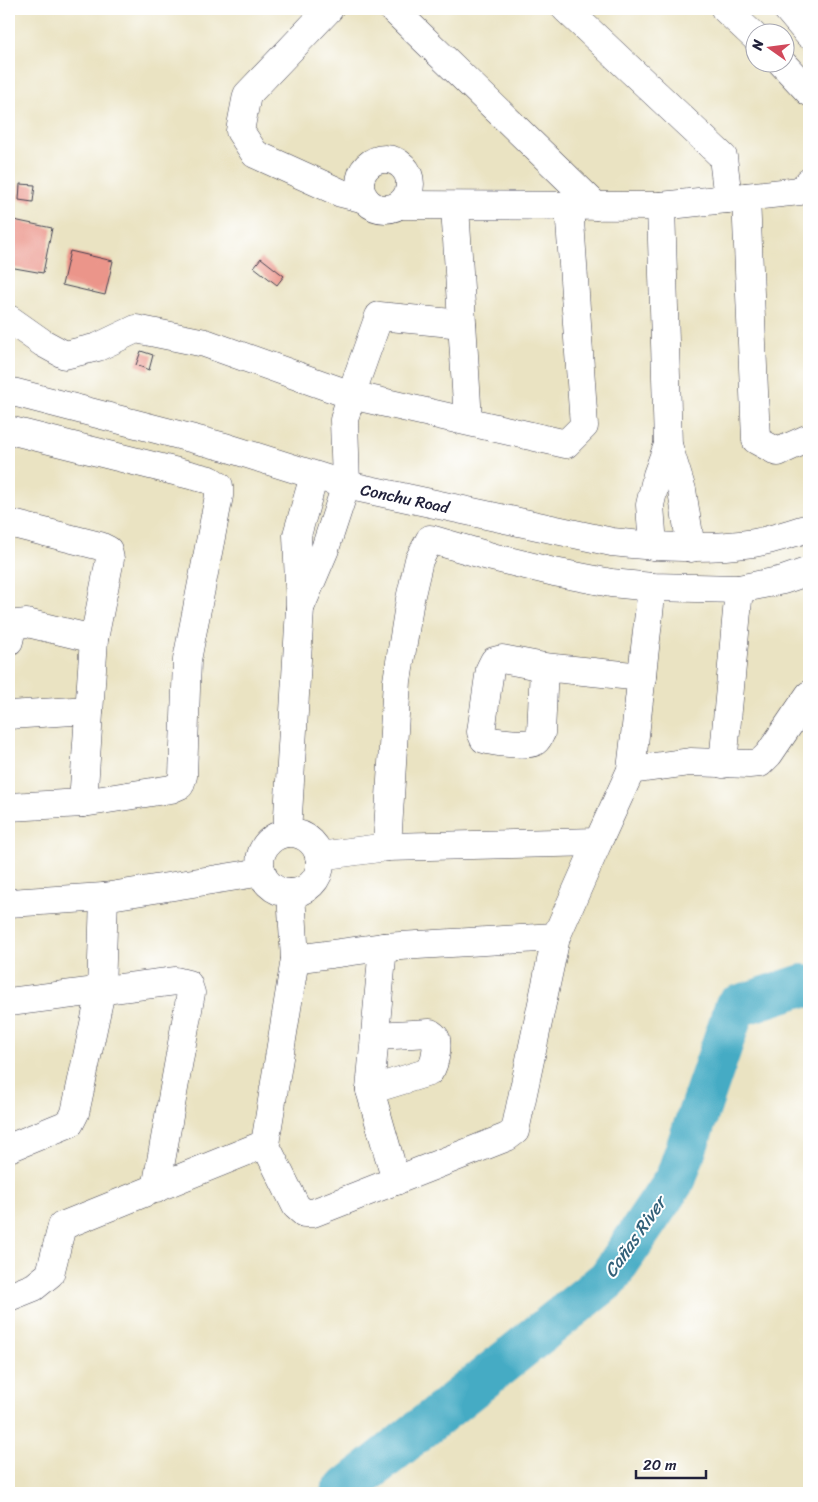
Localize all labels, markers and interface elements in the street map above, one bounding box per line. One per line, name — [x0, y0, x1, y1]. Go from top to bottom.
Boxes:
north arrow — [746, 22, 796, 72]
text: N — [744, 37, 771, 54]
street label: Conchu Road — [358, 475, 453, 522]
water label: Cañas River — [595, 1187, 677, 1284]
scale bar — [636, 1447, 706, 1479]
text: 20 m — [643, 1452, 677, 1478]

